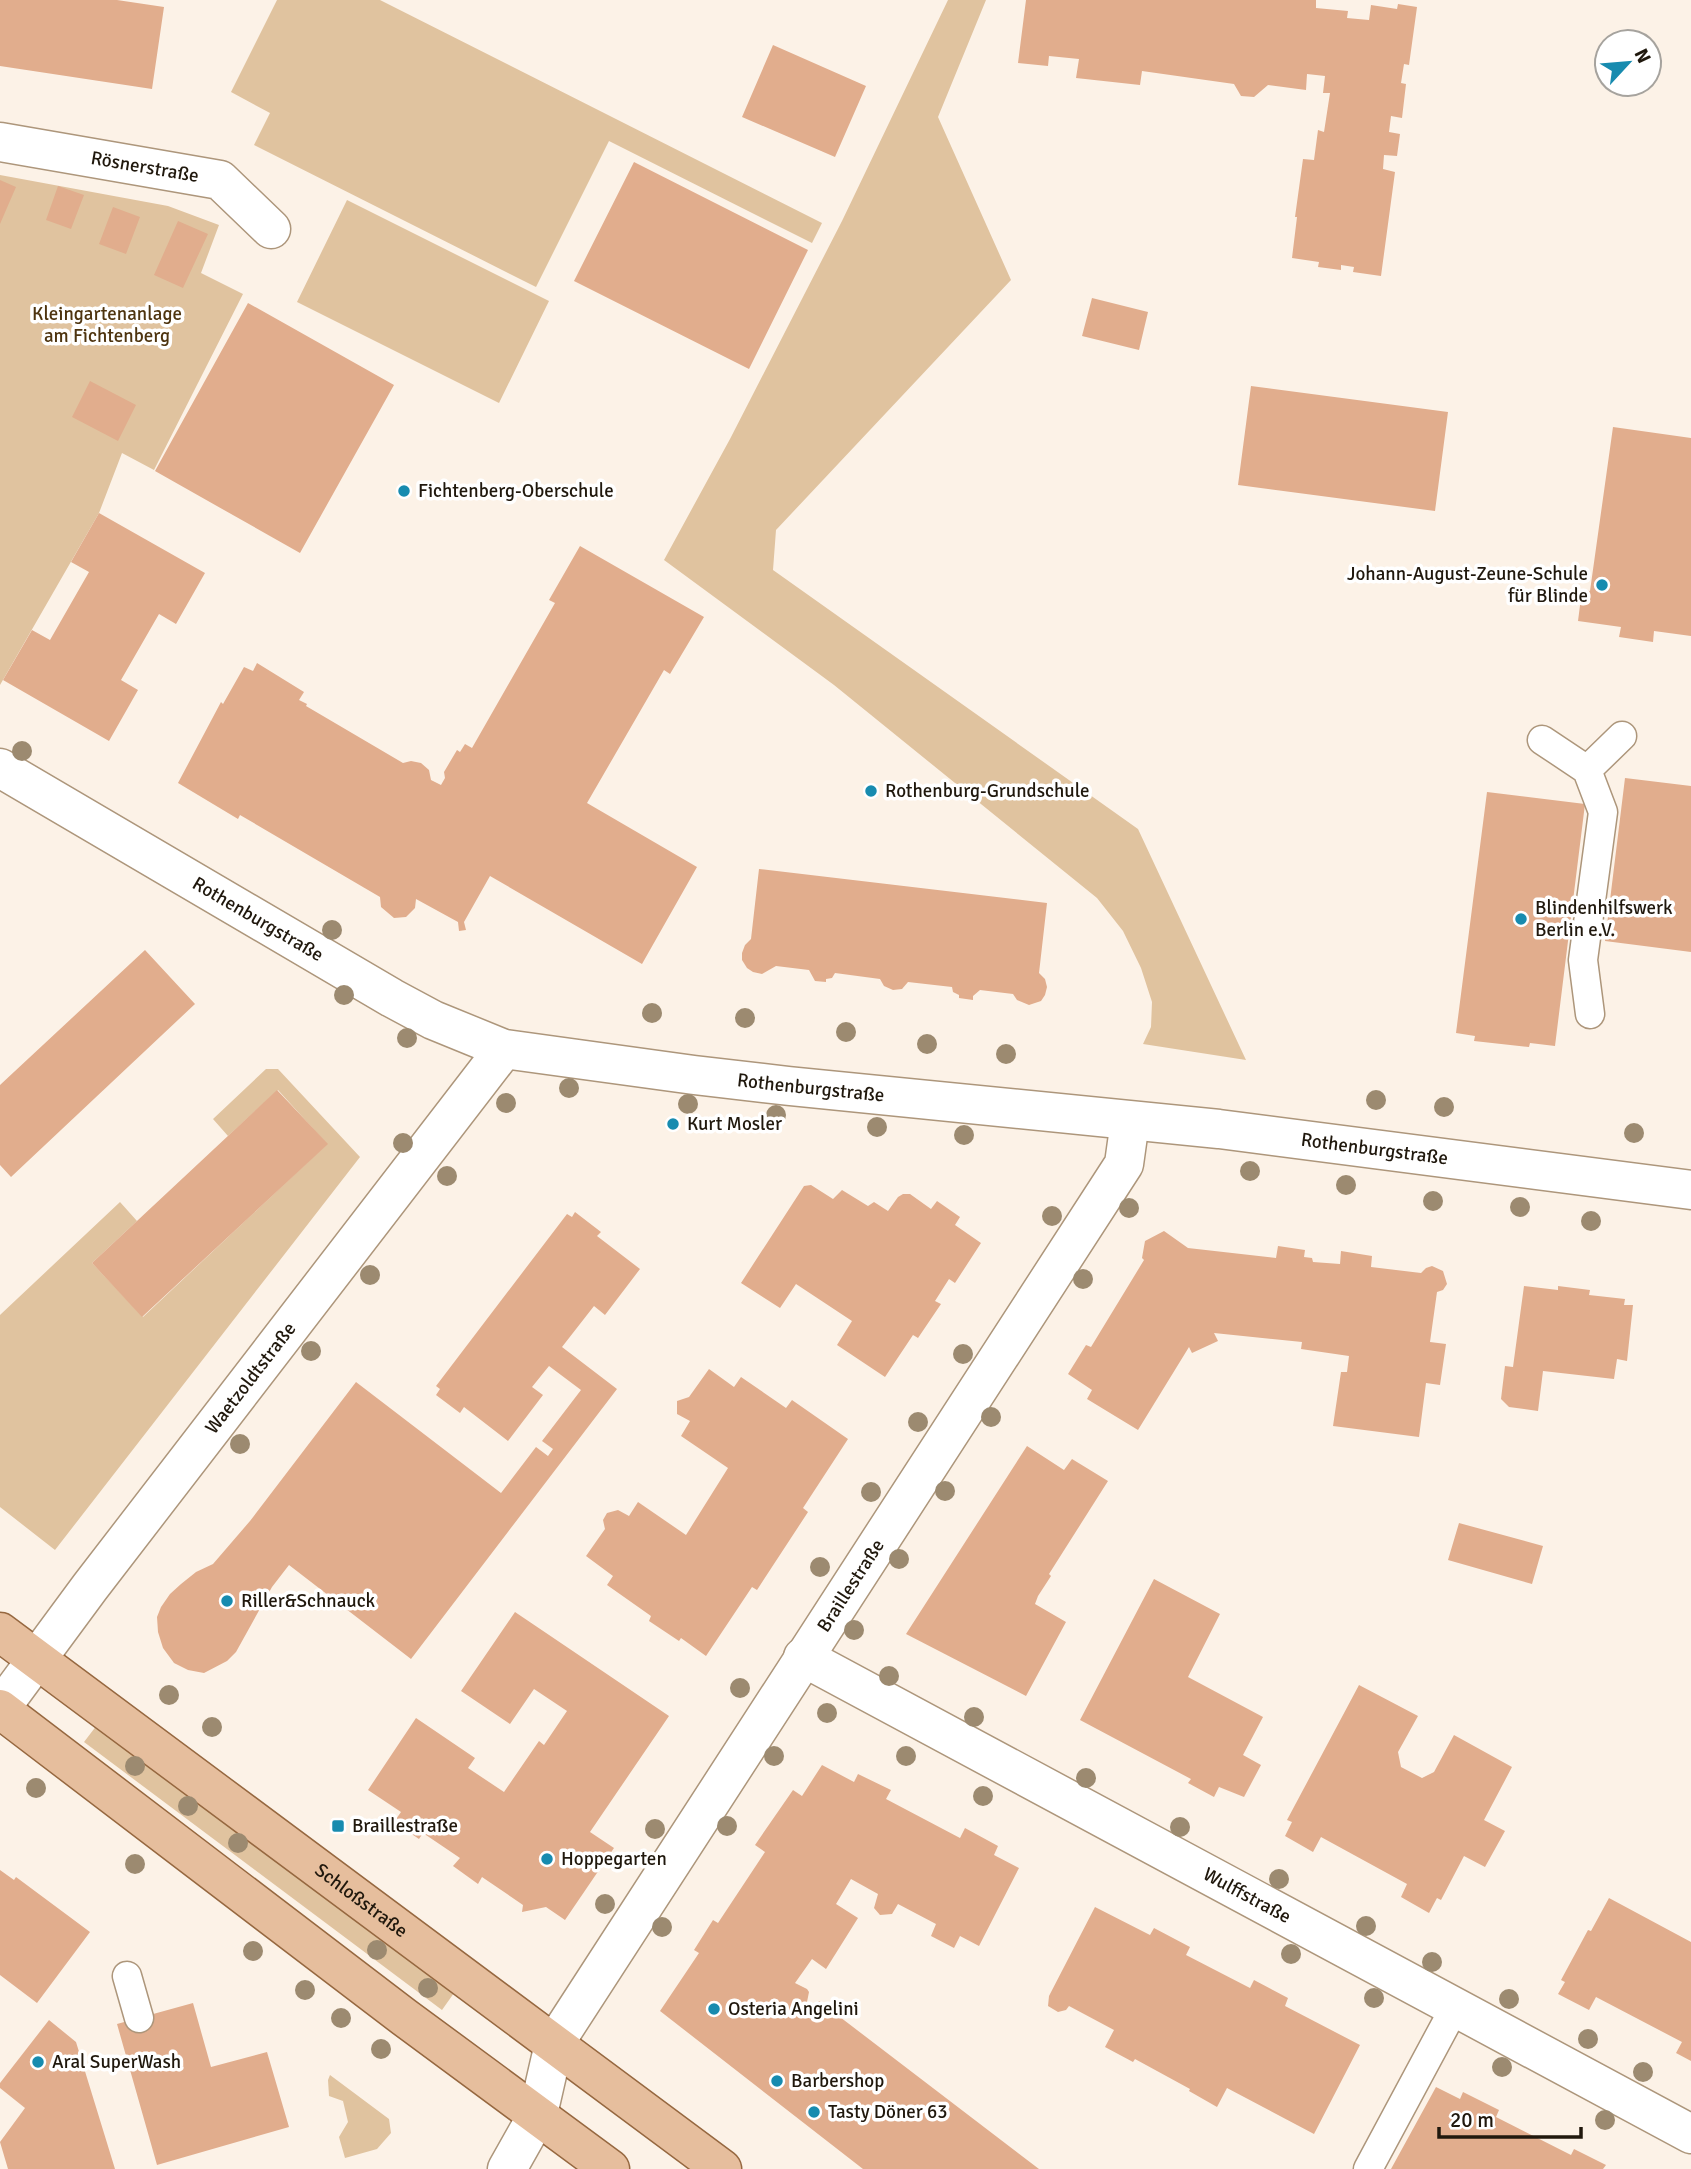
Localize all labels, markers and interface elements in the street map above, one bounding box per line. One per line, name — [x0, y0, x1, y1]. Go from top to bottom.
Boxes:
north arrow — [1593, 28, 1663, 98]
text: N — [1629, 45, 1656, 67]
street label: Rösnerstraße — [89, 146, 201, 188]
park label: Kleingartenanlage am Fichtenberg — [32, 302, 182, 348]
place label: Fichtenberg-Oberschule — [418, 479, 614, 503]
marker: Fichtenberg-Oberschule — [396, 483, 412, 499]
place label: Johann-August-Zeune-Schule für Blinde — [1347, 562, 1588, 608]
marker: Johann-August-Zeune-Schule für Blinde — [1594, 577, 1610, 593]
place label: Rothenburg-Grundschule — [885, 779, 1090, 803]
marker: Rothenburg-Grundschule — [863, 783, 879, 799]
street label: Rothenburgstraße — [188, 872, 328, 967]
place label: Blindenhilfswerk Berlin e.V. — [1535, 896, 1673, 942]
marker: Blindenhilfswerk Berlin e.V. — [1513, 911, 1529, 927]
street label: Rothenburgstraße — [736, 1068, 886, 1107]
place label: Kurt Mosler — [687, 1112, 782, 1136]
marker: Kurt Mosler — [665, 1116, 681, 1132]
street label: Rothenburgstraße — [1299, 1128, 1449, 1170]
street label: Waetzoldtstraße — [200, 1318, 301, 1439]
street label: Braillestraße — [812, 1535, 890, 1637]
place label: Riller&Schnauck — [241, 1589, 376, 1613]
marker: Riller&Schnauck — [219, 1593, 235, 1609]
place label: Braillestraße — [352, 1814, 458, 1838]
marker: Braillestraße — [330, 1818, 346, 1834]
place label: Hoppegarten — [561, 1847, 667, 1871]
marker: Hoppegarten — [539, 1851, 555, 1867]
street label: Schloßstraße — [310, 1858, 412, 1943]
street label: Wulffstraße — [1199, 1862, 1295, 1929]
place label: Osteria Angelini — [728, 1997, 859, 2021]
marker: Osteria Angelini — [706, 2001, 722, 2017]
place label: Aral SuperWash — [52, 2050, 181, 2074]
marker: Aral SuperWash — [30, 2054, 46, 2070]
place label: Barbershop — [791, 2069, 884, 2093]
marker: Barbershop — [769, 2073, 785, 2089]
scale bar — [1439, 2096, 1581, 2140]
place label: Tasty Döner 63 — [828, 2100, 947, 2124]
marker: Tasty Döner 63 — [806, 2104, 822, 2120]
text: 20 m — [1450, 2107, 1494, 2133]

